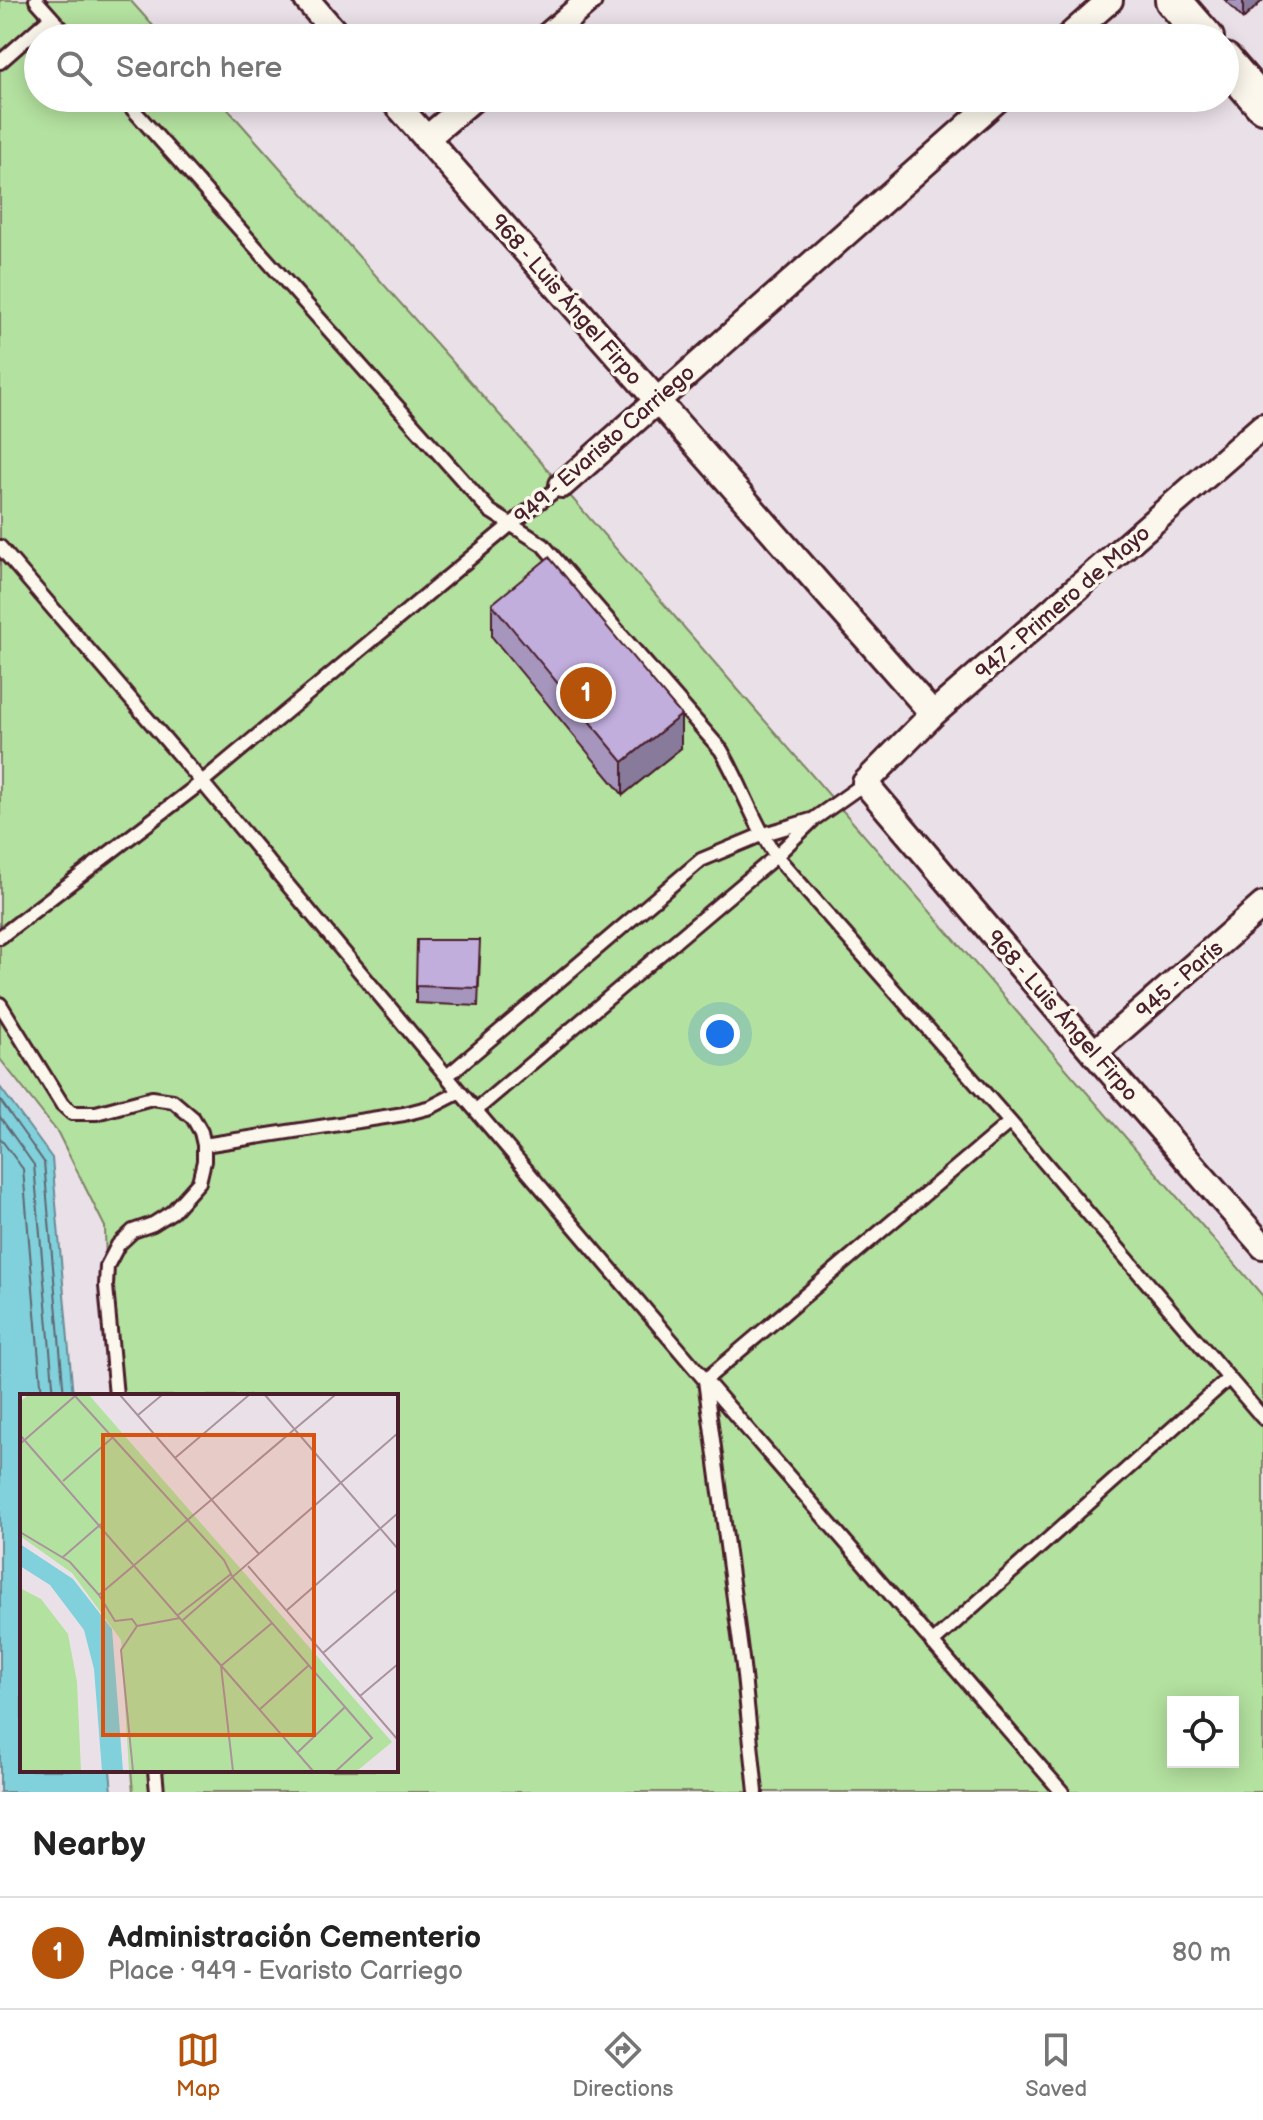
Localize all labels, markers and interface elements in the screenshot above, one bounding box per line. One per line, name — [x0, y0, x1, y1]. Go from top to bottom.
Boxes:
search box — [24, 24, 1239, 112]
icon: search — [52, 46, 96, 90]
text: Search here — [116, 50, 282, 86]
street label: 968 - Luis Ángel Firpo — [484, 208, 648, 391]
street label: 949 - Evaristo Carriego — [509, 359, 701, 531]
street label: 947 - Primero de Mayo — [970, 520, 1156, 686]
pin: 1 — [560, 663, 612, 723]
street label: 968 - Luis Ángel Firpo — [980, 924, 1144, 1107]
street label: 945 - París — [1131, 935, 1229, 1025]
your location — [700, 1014, 740, 1054]
inset map — [20, 1394, 398, 1772]
map controls — [1167, 1696, 1239, 1768]
button: locate — [1167, 1696, 1239, 1768]
text: Nearby — [32, 1824, 146, 1865]
text: Administración Cementerio — [108, 1920, 481, 1956]
text: 1 — [53, 1938, 63, 1969]
text: 80 m — [1172, 1938, 1231, 1969]
text: Place · 949 - Evaristo Carriego — [108, 1956, 463, 1987]
tab: Map — [176, 2028, 220, 2103]
tab: Directions — [572, 2028, 673, 2103]
tab: Saved — [1025, 2028, 1087, 2103]

